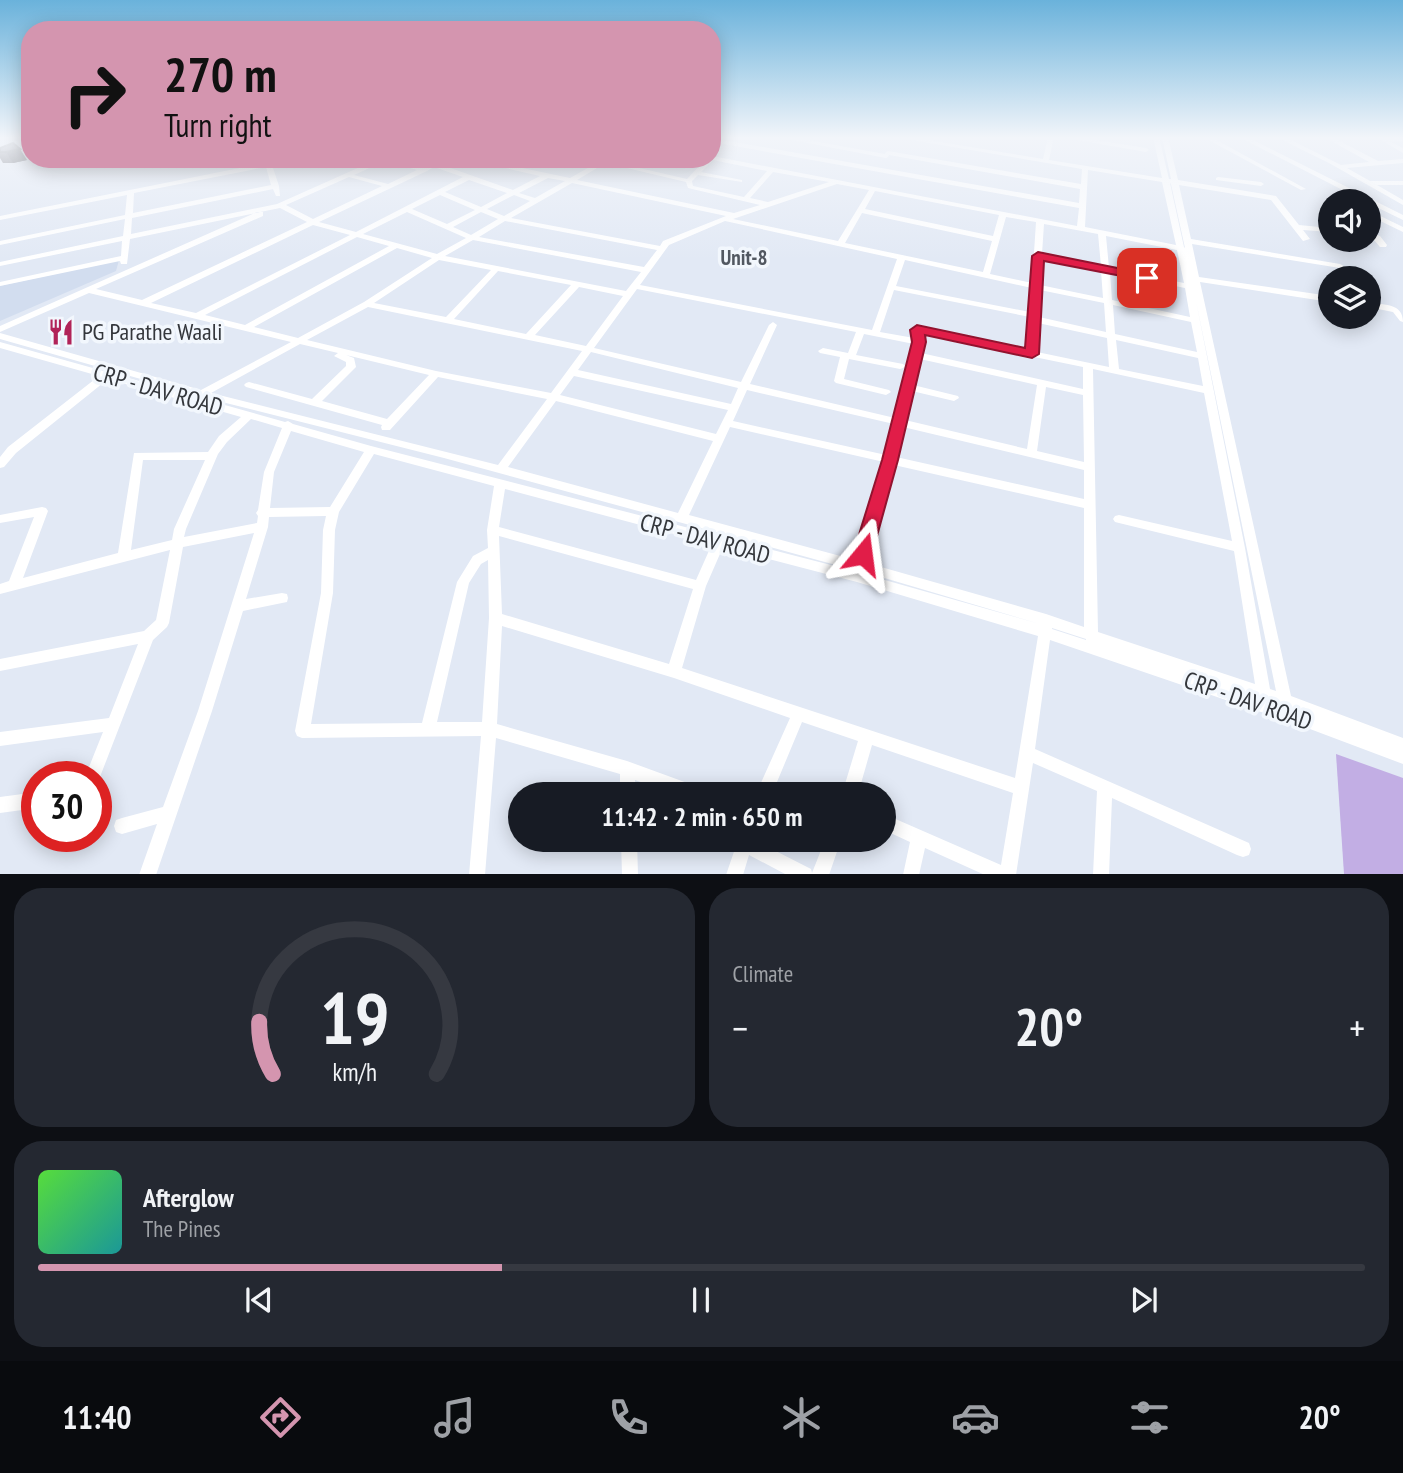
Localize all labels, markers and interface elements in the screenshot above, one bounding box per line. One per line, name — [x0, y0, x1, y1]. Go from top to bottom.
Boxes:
text: 270 m — [164, 42, 277, 106]
icon: right — [49, 49, 140, 140]
text: Turn right — [164, 104, 272, 146]
map controls — [1318, 189, 1381, 329]
button: sound — [1318, 189, 1381, 252]
district label: Unit-8 — [720, 244, 768, 271]
pin — [1117, 248, 1177, 308]
icon: arrive — [1128, 259, 1166, 297]
button: layers — [1318, 266, 1381, 329]
place label: PG Parathe Waali — [82, 316, 222, 347]
restaurant icon: PG Parathe Waali — [46, 317, 76, 347]
street label: CRP - DAV ROAD — [90, 356, 227, 423]
street label: CRP - DAV ROAD — [637, 506, 774, 571]
position arrow — [826, 517, 900, 591]
street label: CRP - DAV ROAD — [1180, 664, 1316, 737]
speed limit sign: 30 — [21, 761, 112, 852]
text: 11:42 · 2 min · 650 m — [602, 800, 802, 833]
text: Climate — [733, 959, 793, 988]
text: 19 — [319, 970, 389, 1064]
text: 20° — [1014, 993, 1083, 1060]
text: − — [733, 1003, 748, 1052]
text: + — [1349, 1003, 1365, 1052]
text: km/h — [332, 1055, 376, 1087]
text: Afterglow — [143, 1181, 234, 1214]
text: The Pines — [143, 1214, 221, 1243]
icon: previous — [240, 1281, 278, 1319]
icon: pause — [682, 1281, 720, 1319]
icon: next — [1125, 1281, 1163, 1319]
icon: directions — [256, 1393, 305, 1442]
icon: music — [430, 1393, 479, 1442]
icon: phone — [604, 1393, 653, 1442]
icon: climate — [777, 1393, 826, 1442]
icon: car — [951, 1393, 1000, 1442]
icon: filters — [1125, 1393, 1174, 1442]
text: 11:40 — [62, 1396, 132, 1438]
text: 20° — [1298, 1396, 1341, 1438]

